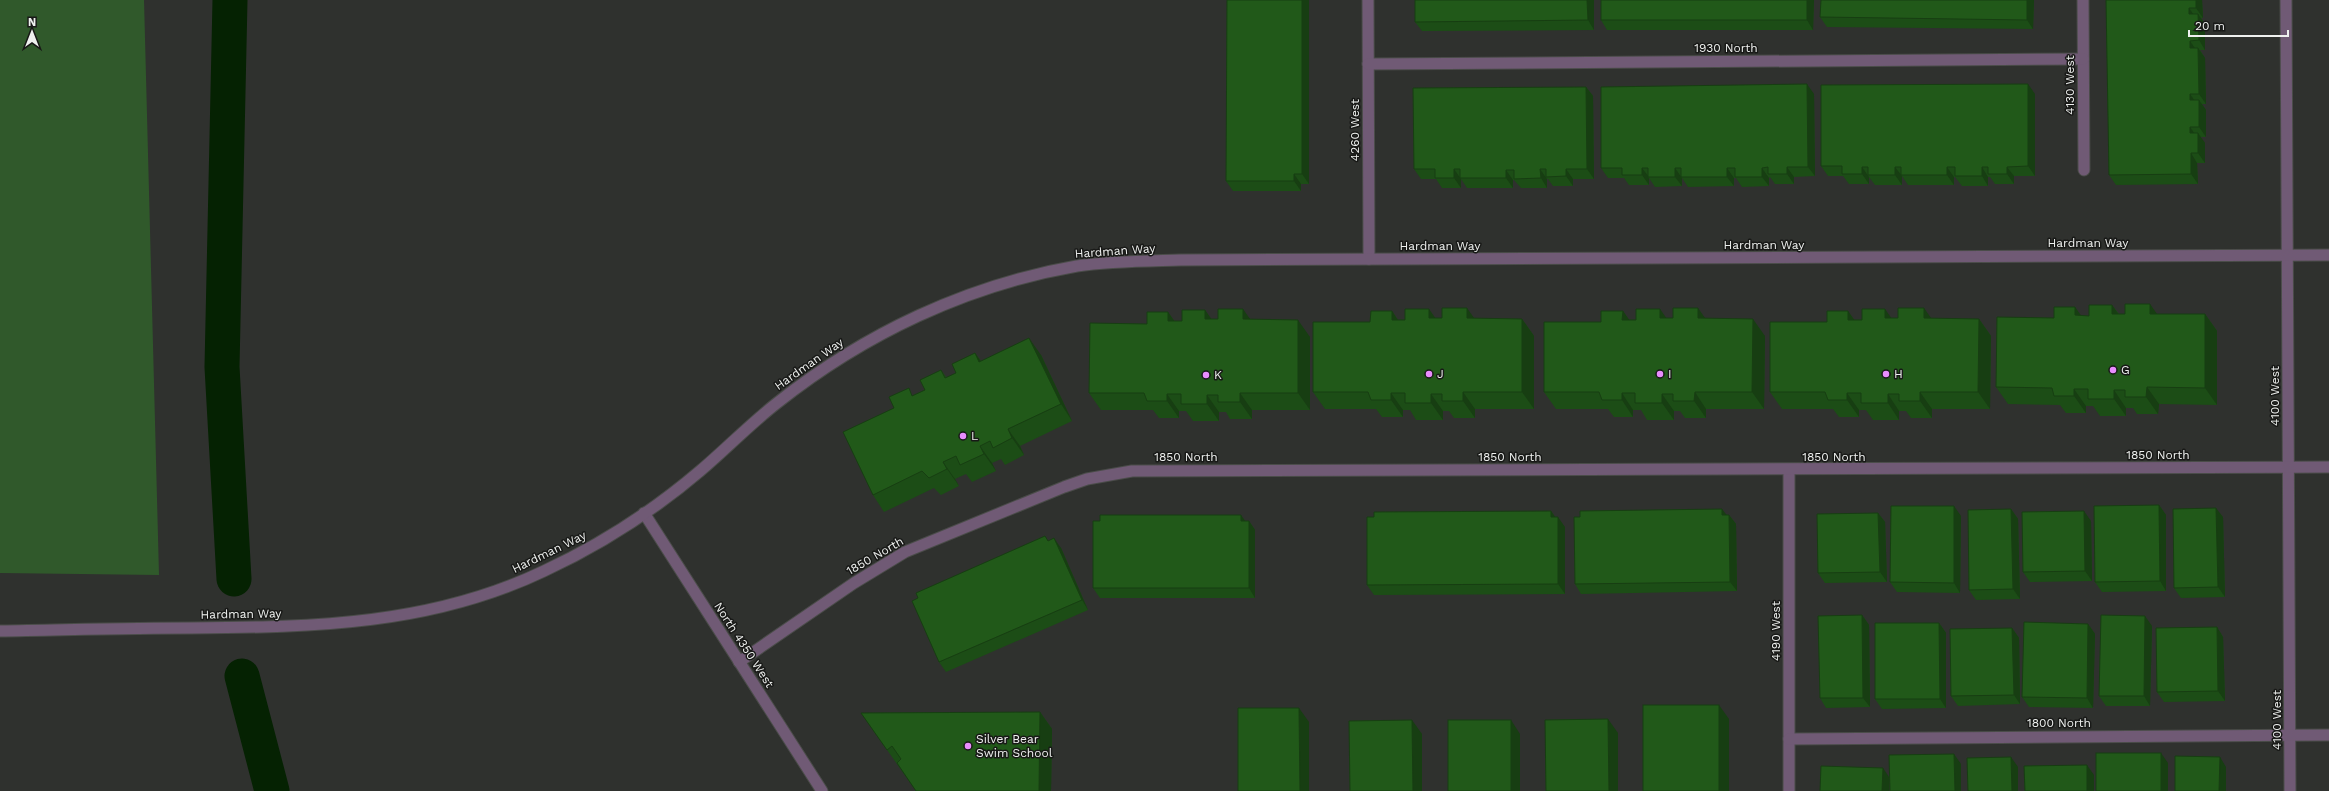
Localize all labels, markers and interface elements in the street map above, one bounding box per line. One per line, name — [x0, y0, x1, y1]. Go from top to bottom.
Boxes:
north arrow — [12, 12, 52, 52]
scale bar — [2189, 12, 2288, 38]
text: N — [28, 16, 36, 29]
text: 20 m — [2195, 19, 2225, 33]
street label: 1930 North — [1694, 41, 1758, 55]
street label: 4130 West — [2063, 55, 2077, 115]
street label: 4260 West — [1348, 99, 1362, 161]
street label: Hardman Way — [2048, 236, 2129, 250]
street label: Hardman Way — [1724, 238, 1805, 252]
street label: Hardman Way — [1400, 239, 1481, 253]
street label: Hardman Way — [1074, 241, 1157, 261]
street label: Hardman Way — [772, 335, 847, 393]
place label: G — [2121, 363, 2130, 377]
marker: G — [2108, 365, 2118, 375]
street label: 4100 West — [2268, 366, 2282, 426]
place label: J — [1437, 367, 1444, 381]
place label: I — [1668, 367, 1672, 381]
place label: H — [1894, 367, 1903, 381]
place label: K — [1214, 368, 1222, 382]
marker: J — [1424, 369, 1434, 379]
marker: I — [1655, 369, 1665, 379]
marker: H — [1881, 369, 1891, 379]
marker: K — [1201, 370, 1211, 380]
place label: L — [971, 429, 978, 443]
marker: L — [958, 431, 968, 441]
street label: 1850 North — [2126, 448, 2190, 462]
street label: 1850 North — [1154, 450, 1218, 464]
street label: 1850 North — [1478, 450, 1542, 464]
street label: 1850 North — [1802, 450, 1866, 464]
street label: Hardman Way — [510, 528, 589, 576]
street label: 1850 North — [844, 534, 906, 578]
street label: North 4350 West — [711, 600, 777, 690]
street label: 4190 West — [1769, 601, 1783, 661]
street label: Hardman Way — [200, 606, 282, 622]
street label: 4100 West — [2270, 690, 2284, 750]
street label: 1800 North — [2027, 716, 2091, 730]
place label: Silver Bear Swim School — [976, 732, 1053, 760]
marker: Silver Bear Swim School — [963, 741, 973, 751]

